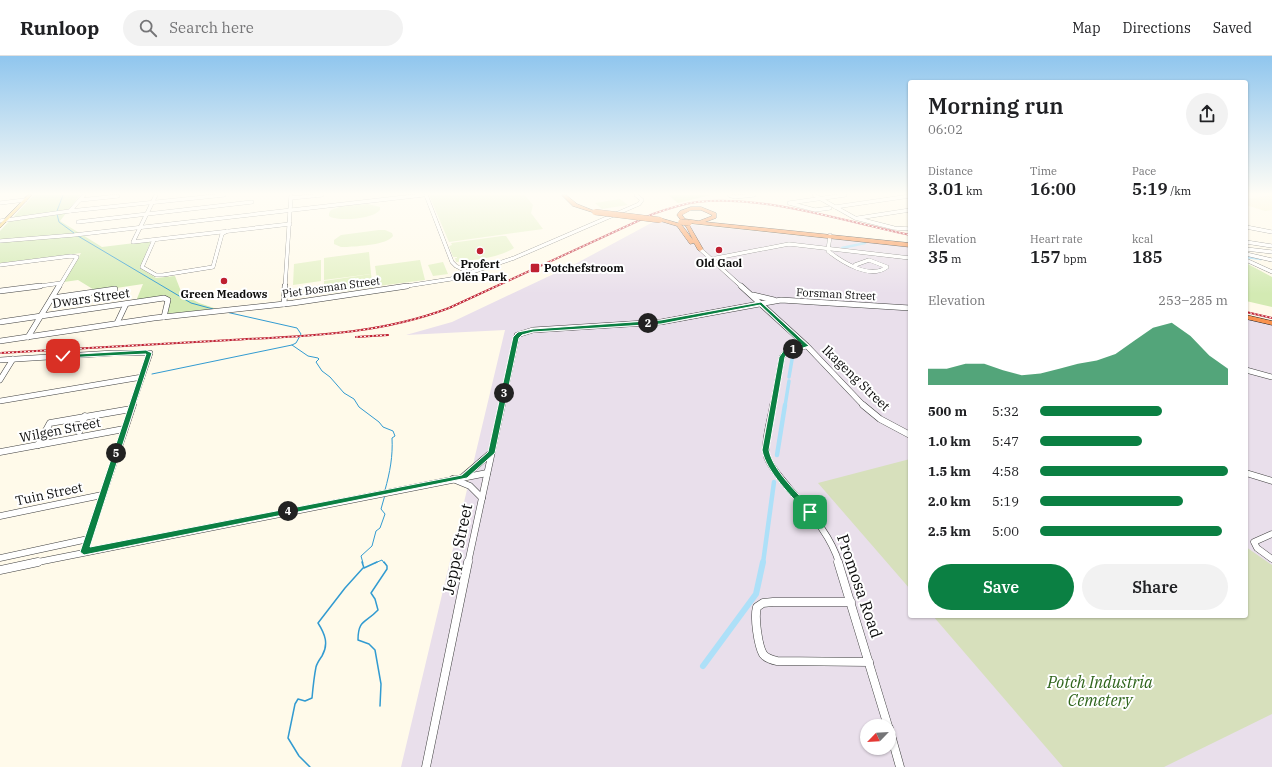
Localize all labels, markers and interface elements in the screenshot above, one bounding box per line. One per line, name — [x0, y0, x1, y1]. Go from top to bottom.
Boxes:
search box — [123, 10, 403, 46]
text: Runloop — [20, 16, 99, 40]
icon: search — [137, 17, 159, 39]
text: Search here — [169, 18, 254, 37]
text: Map — [1072, 19, 1101, 37]
text: Directions — [1123, 19, 1191, 37]
text: Saved — [1213, 19, 1252, 37]
text: Morning run — [928, 91, 1064, 120]
button: share — [1186, 93, 1228, 135]
text: 06:02 — [928, 121, 963, 138]
text: Distance — [928, 164, 973, 178]
text: Time — [1030, 164, 1057, 178]
text: Pace — [1132, 164, 1156, 178]
text: 3.01 — [928, 178, 963, 200]
text: 16:00 — [1030, 178, 1076, 200]
text: 5:19 — [1132, 178, 1168, 200]
text: km — [963, 184, 983, 198]
text: /km — [1168, 184, 1191, 198]
text: Elevation — [928, 232, 976, 246]
text: Heart rate — [1030, 232, 1083, 246]
text: kcal — [1132, 232, 1153, 246]
marker: Old Gaol — [714, 245, 724, 255]
marker: Profert Olën Park — [475, 246, 485, 256]
text: 35 — [928, 246, 948, 268]
text: 157 — [1030, 246, 1061, 268]
text: 185 — [1132, 246, 1163, 268]
text: m — [948, 252, 961, 266]
text: bpm — [1061, 252, 1087, 266]
place label: Old Gaol — [696, 256, 743, 270]
place label: Profert Olën Park — [453, 257, 507, 284]
place label: Potchefstroom — [544, 261, 624, 275]
marker: Potchefstroom — [529, 262, 541, 274]
street label: Piet Bosman Street — [281, 273, 381, 301]
marker: Green Meadows — [219, 276, 229, 286]
street label: Dwars Street — [51, 284, 131, 312]
street label: Forsman Street — [796, 285, 876, 303]
place label: Green Meadows — [181, 287, 268, 301]
text: Elevation — [928, 292, 985, 309]
text: 253–285 m — [1158, 292, 1228, 309]
pin: 2 — [638, 313, 658, 333]
text: 2 — [645, 316, 651, 330]
pin — [46, 339, 80, 373]
pin: 1 — [783, 339, 803, 359]
street label: Ikageng Street — [818, 341, 894, 415]
text: 1 — [790, 342, 796, 356]
icon: check — [52, 345, 74, 367]
pin: 3 — [494, 383, 514, 403]
text: 3 — [501, 386, 507, 400]
text: 500 m — [928, 403, 967, 420]
text: 5:32 — [992, 403, 1019, 420]
street label: Wilgen Street — [18, 414, 102, 446]
text: 1.0 km — [928, 433, 971, 450]
text: 5:47 — [992, 433, 1019, 450]
pin: 5 — [106, 443, 126, 463]
text: 5 — [113, 446, 119, 460]
text: 1.5 km — [928, 463, 971, 480]
text: 4:58 — [992, 463, 1019, 480]
street label: Tuin Street — [14, 479, 85, 509]
text: 2.0 km — [928, 493, 971, 510]
text: 5:19 — [992, 493, 1019, 510]
pin — [793, 495, 827, 529]
pin: 4 — [278, 501, 298, 521]
street label: Jeppe Street — [438, 501, 476, 596]
icon: arrive — [799, 501, 821, 523]
text: 4 — [285, 504, 291, 518]
text: 2.5 km — [928, 523, 971, 540]
text: 5:00 — [992, 523, 1019, 540]
street label: Promosa Road — [833, 531, 887, 641]
button: Save — [928, 564, 1074, 610]
button: Share — [1082, 564, 1228, 610]
park label: Potch Industria Cemetery — [1046, 672, 1153, 710]
north arrow — [860, 719, 896, 755]
map controls — [860, 719, 896, 755]

